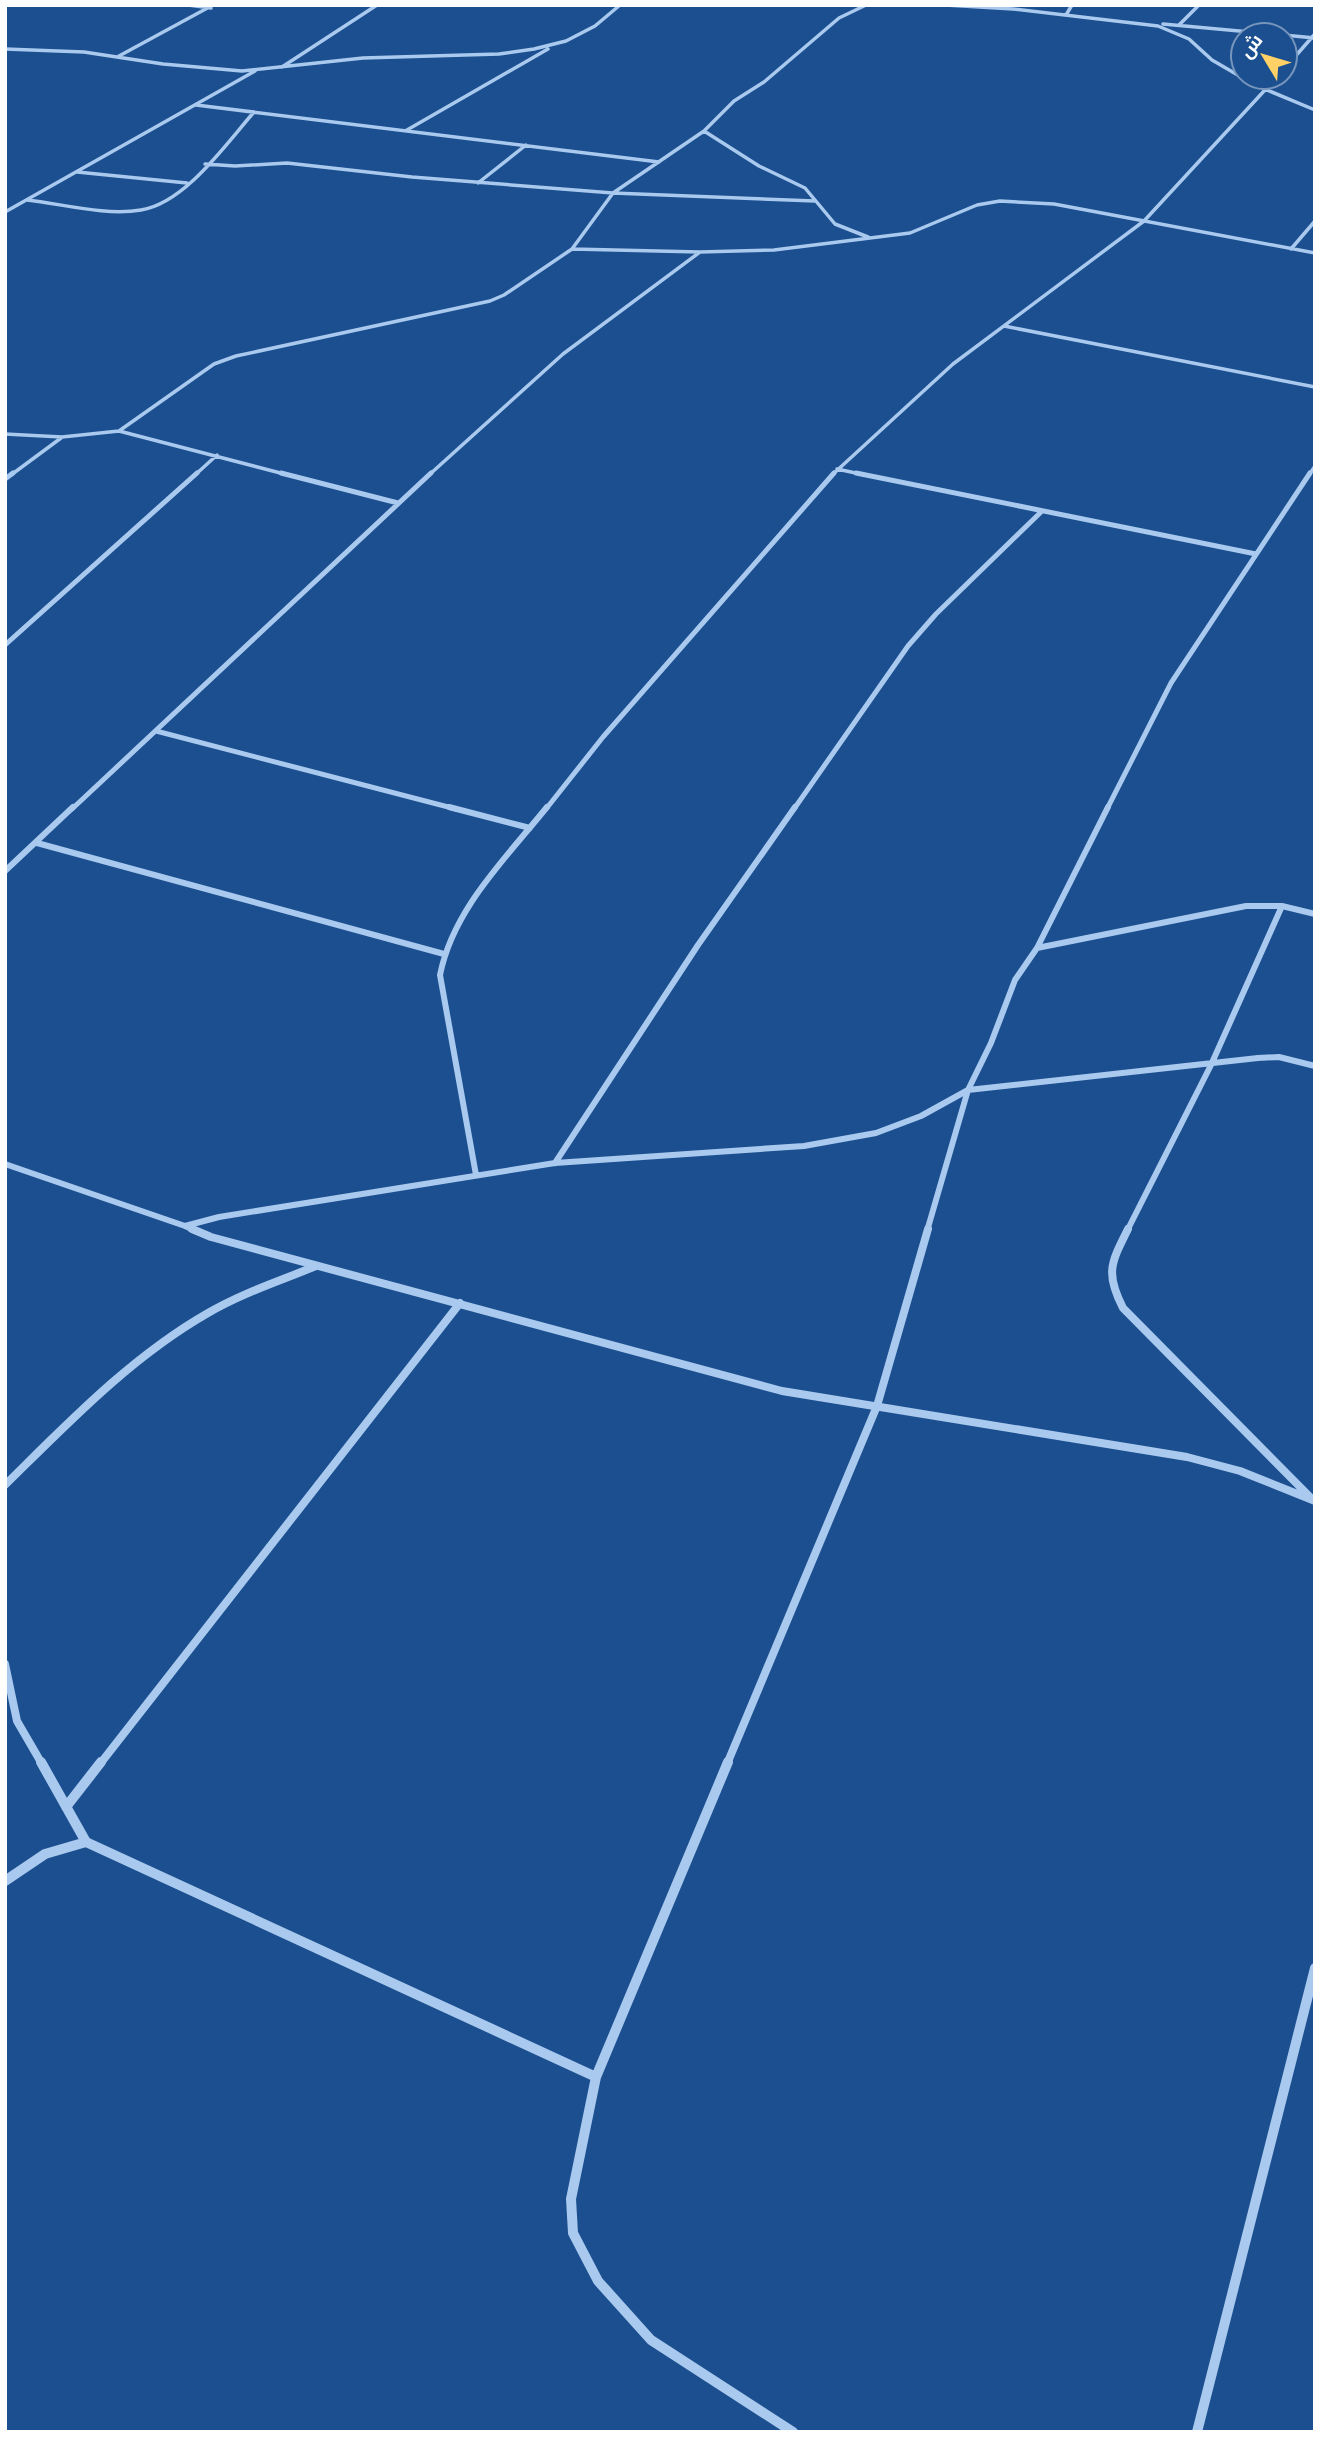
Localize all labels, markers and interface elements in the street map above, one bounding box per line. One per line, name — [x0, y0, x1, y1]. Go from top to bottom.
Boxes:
north arrow — [1229, 21, 1299, 91]
text: ش — [1233, 28, 1269, 64]

